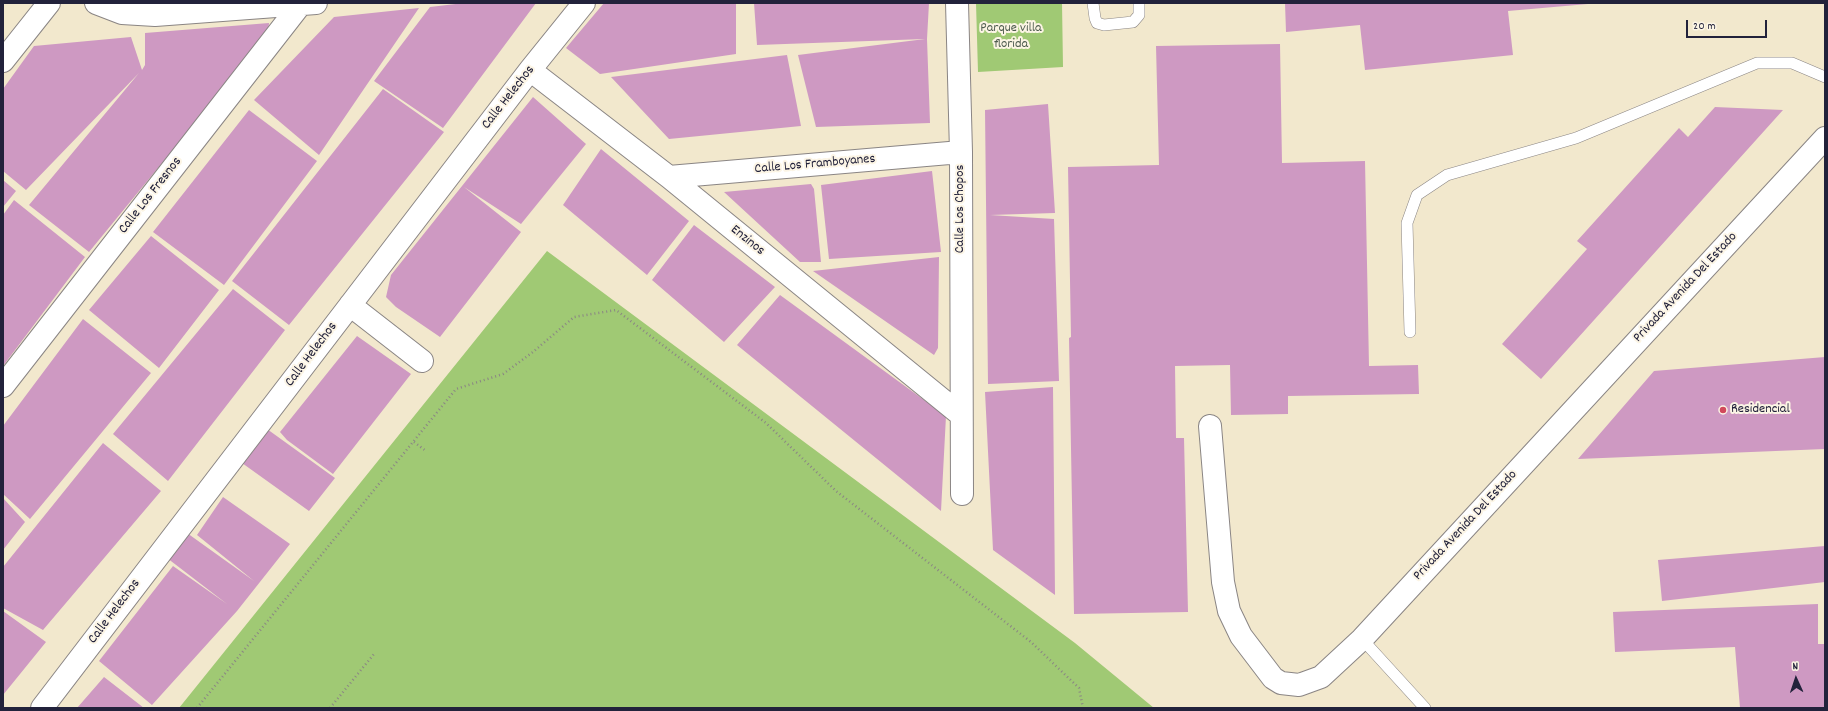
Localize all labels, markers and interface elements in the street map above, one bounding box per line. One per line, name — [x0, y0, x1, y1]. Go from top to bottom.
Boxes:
scale bar — [1688, 12, 1769, 38]
text: 20 m — [1693, 18, 1716, 35]
park label: Parque villa florida — [980, 21, 1042, 54]
street label: Calle Helechos — [479, 63, 539, 133]
street label: Calle Los Framboyanes — [754, 151, 876, 179]
street label: Calle Los Fresnos — [116, 154, 186, 238]
street label: Calle Los Chopos — [953, 165, 969, 253]
street label: Enzinos — [726, 222, 768, 260]
street label: Privada Avenida Del Estado — [1631, 229, 1741, 347]
street label: Calle Helechos — [282, 319, 342, 391]
place label: Residencial — [1731, 402, 1790, 418]
marker: Residencial — [1718, 405, 1728, 415]
street label: Privada Avenida Del Estado — [1411, 467, 1521, 585]
street label: Calle Helechos — [85, 576, 145, 648]
north arrow — [1776, 659, 1816, 699]
text: N — [1792, 659, 1799, 675]

